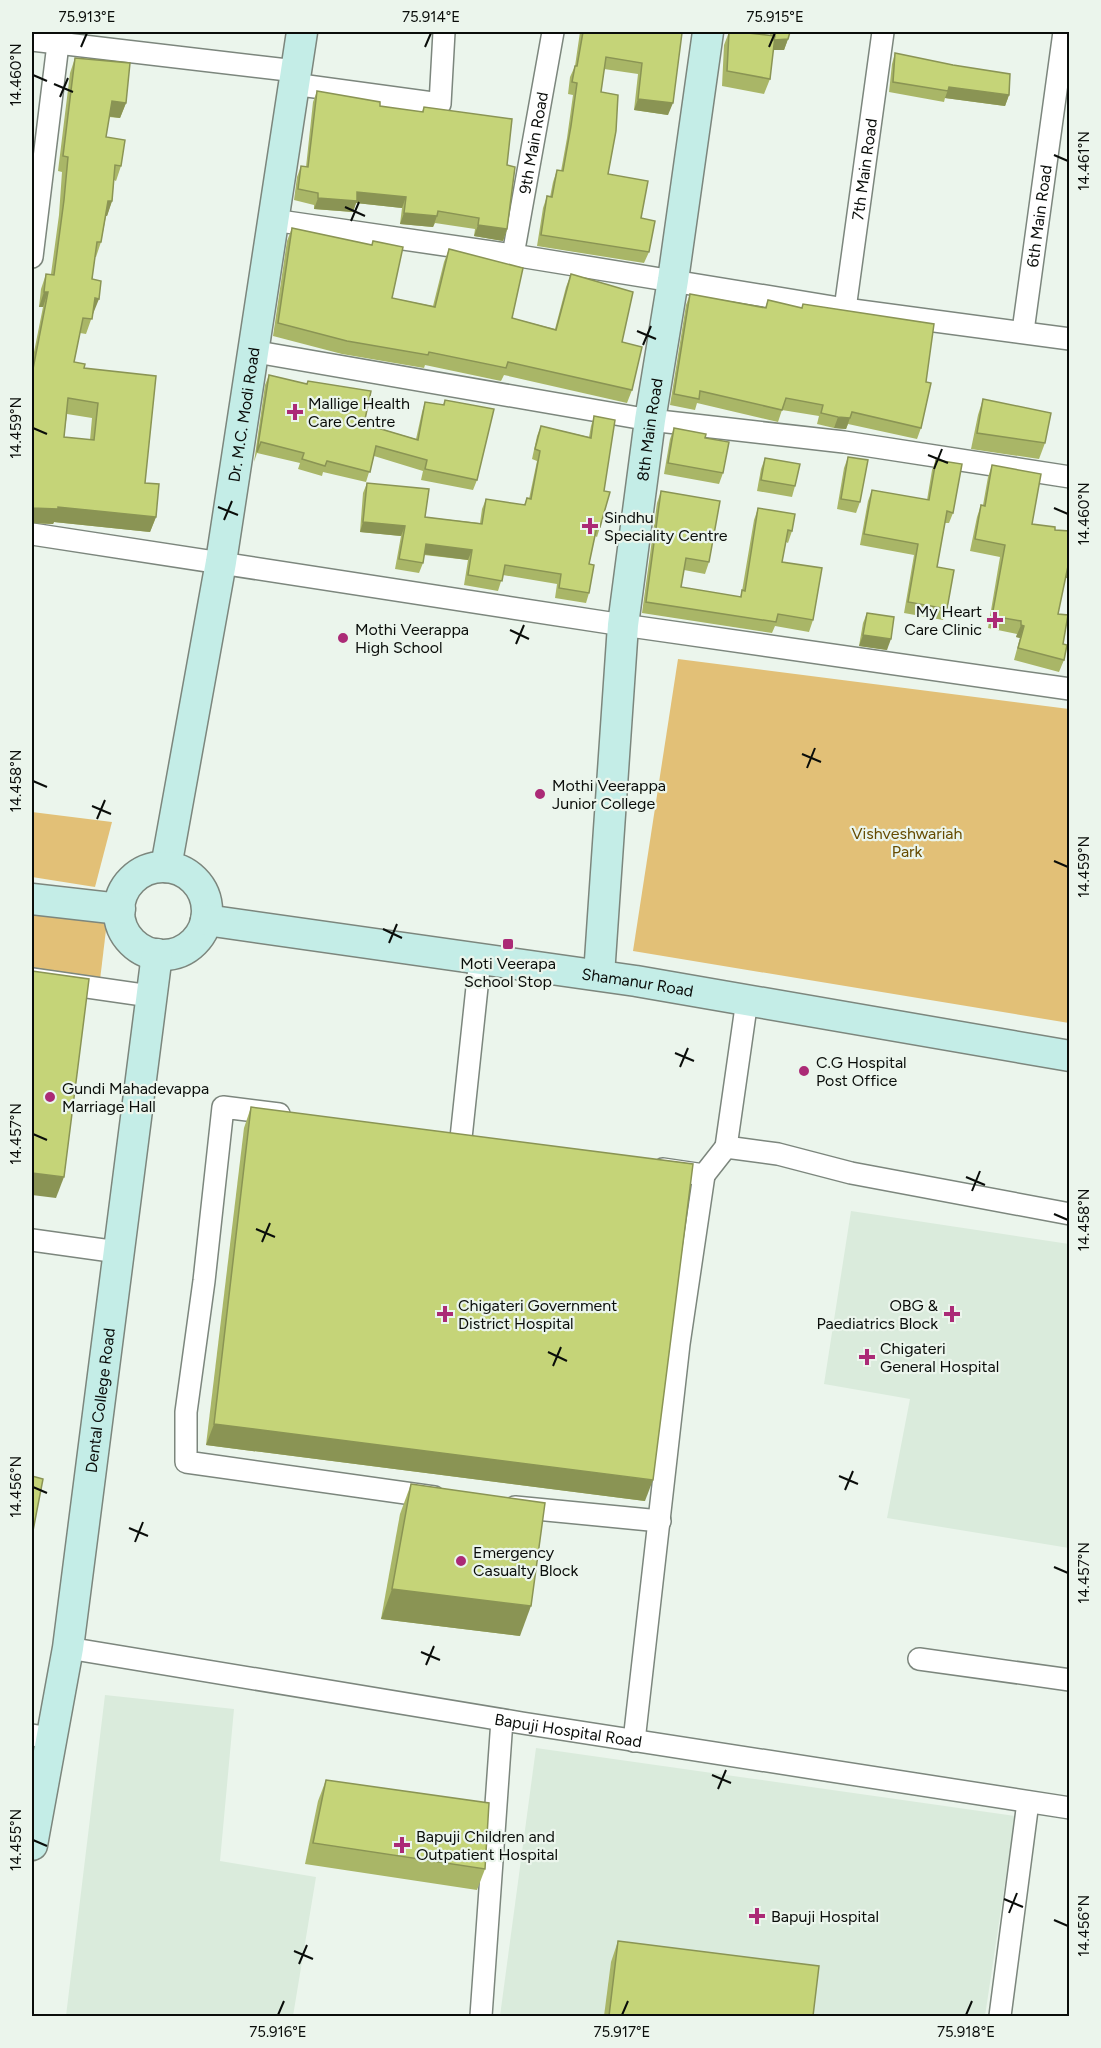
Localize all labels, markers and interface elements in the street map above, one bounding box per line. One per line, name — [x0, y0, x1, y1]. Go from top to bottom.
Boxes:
text: 75.913°E — [58, 8, 116, 26]
text: 75.914°E — [402, 8, 460, 26]
text: 75.915°E — [746, 8, 804, 26]
text: 14.460°N — [7, 43, 25, 107]
street label: 9th Main Road — [515, 90, 552, 195]
street label: 7th Main Road — [848, 117, 881, 221]
text: 14.461°N — [1075, 131, 1093, 191]
street label: 6th Main Road — [1022, 164, 1055, 268]
street label: Dr. M.C. Modi Road — [224, 346, 263, 483]
street label: 8th Main Road — [633, 377, 666, 482]
place label: Mallige Health Care Centre — [308, 394, 410, 431]
text: 14.459°N — [7, 397, 25, 459]
marker: Mallige Health Care Centre — [286, 403, 304, 421]
text: 14.460°N — [1075, 482, 1093, 546]
place label: Sindhu Speciality Centre — [604, 508, 728, 545]
marker: Sindhu Speciality Centre — [581, 517, 599, 535]
place label: My Heart Care Clinic — [904, 602, 982, 639]
marker: My Heart Care Clinic — [986, 611, 1004, 629]
place label: Mothi Veerappa High School — [355, 620, 469, 657]
marker: Mothi Veerappa High School — [336, 631, 350, 645]
text: 14.458°N — [7, 750, 25, 812]
place label: Mothi Veerappa Junior College — [552, 776, 666, 813]
marker: Mothi Veerappa Junior College — [533, 787, 547, 801]
park label: Vishveshwariah Park — [852, 824, 963, 861]
text: 14.459°N — [1075, 836, 1093, 898]
marker: Moti Veerapa School Stop — [501, 937, 515, 951]
place label: Moti Veerapa School Stop — [460, 954, 556, 991]
street label: Shamanur Road — [580, 964, 695, 1000]
place label: C.G Hospital Post Office — [816, 1053, 907, 1090]
marker: C.G Hospital Post Office — [797, 1064, 811, 1078]
place label: Gundi Mahadevappa Marriage Hall — [62, 1079, 209, 1116]
marker: Gundi Mahadevappa Marriage Hall — [43, 1090, 57, 1104]
text: 14.457°N — [7, 1103, 25, 1165]
text: 14.458°N — [1075, 1189, 1093, 1251]
place label: Chigateri Government District Hospital — [458, 1296, 617, 1333]
place label: OBG & Paediatrics Block — [817, 1296, 939, 1333]
marker: Chigateri Government District Hospital — [436, 1305, 454, 1323]
marker: OBG & Paediatrics Block — [943, 1305, 961, 1323]
street label: Dental College Road — [81, 1327, 118, 1474]
place label: Chigateri General Hospital — [880, 1339, 999, 1376]
marker: Chigateri General Hospital — [858, 1348, 876, 1366]
text: 14.456°N — [7, 1456, 25, 1518]
text: 14.457°N — [1075, 1542, 1093, 1604]
place label: Emergency Casualty Block — [473, 1543, 578, 1580]
marker: Emergency Casualty Block — [454, 1554, 468, 1568]
street label: Bapuji Hospital Road — [493, 1709, 643, 1751]
text: 14.455°N — [7, 1809, 25, 1871]
place label: Bapuji Children and Outpatient Hospital — [416, 1827, 558, 1864]
marker: Bapuji Children and Outpatient Hospital — [393, 1836, 411, 1854]
text: 14.456°N — [1075, 1895, 1093, 1957]
marker: Bapuji Hospital — [748, 1907, 766, 1925]
place label: Bapuji Hospital — [771, 1907, 879, 1926]
text: 75.916°E — [249, 2023, 307, 2041]
text: 75.917°E — [594, 2023, 650, 2041]
text: 75.918°E — [937, 2023, 995, 2041]

